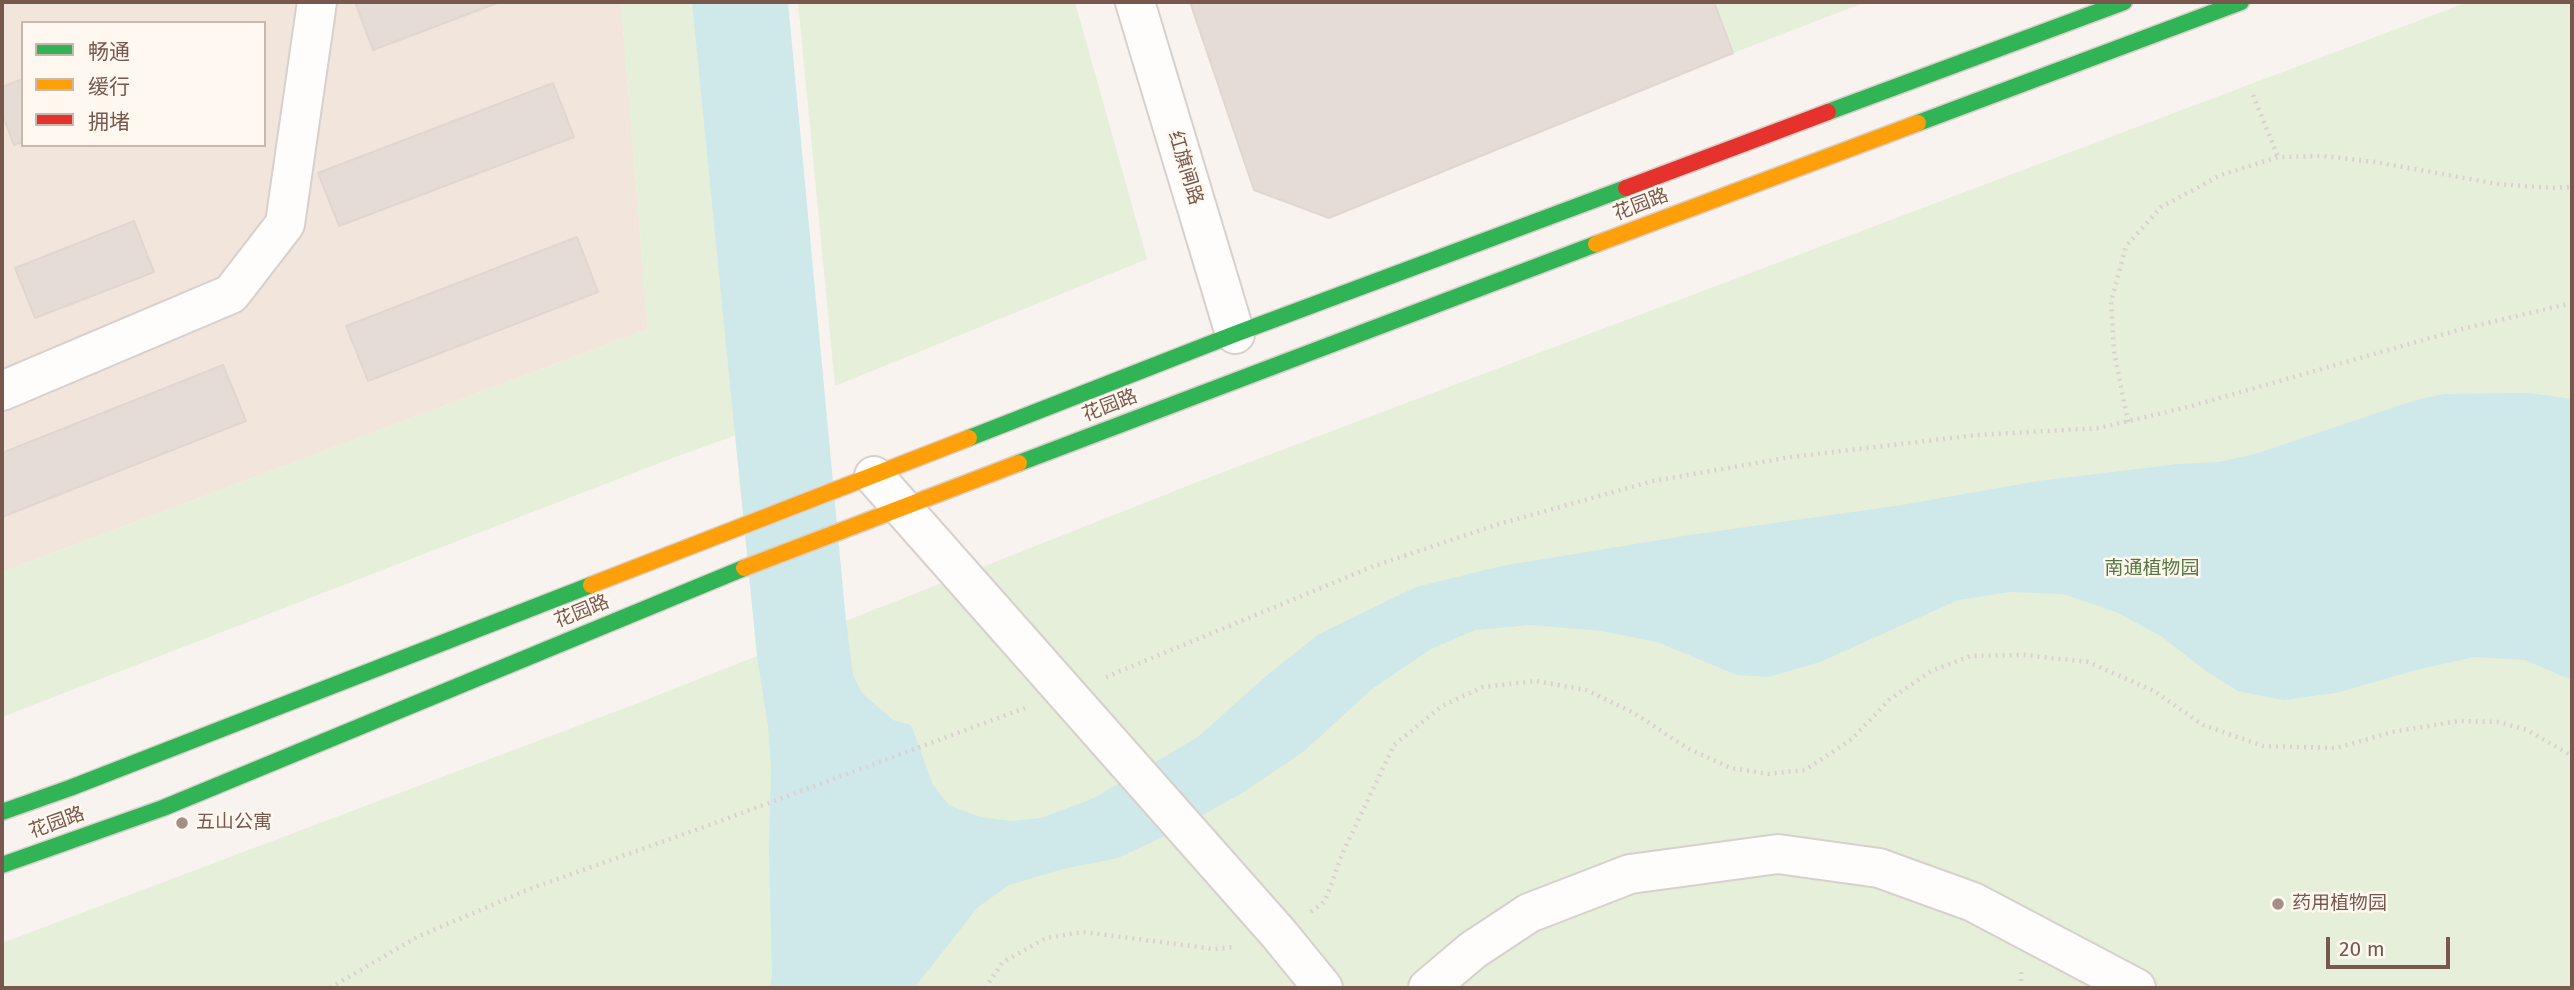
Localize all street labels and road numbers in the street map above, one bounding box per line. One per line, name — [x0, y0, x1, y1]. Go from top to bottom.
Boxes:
street label: 红旗闸路 — [1163, 128, 1207, 208]
street label: 花园路 — [1610, 184, 1672, 226]
street label: 花园路 — [1079, 385, 1141, 427]
street label: 花园路 — [551, 591, 613, 633]
street label: 花园路 — [26, 803, 88, 843]

